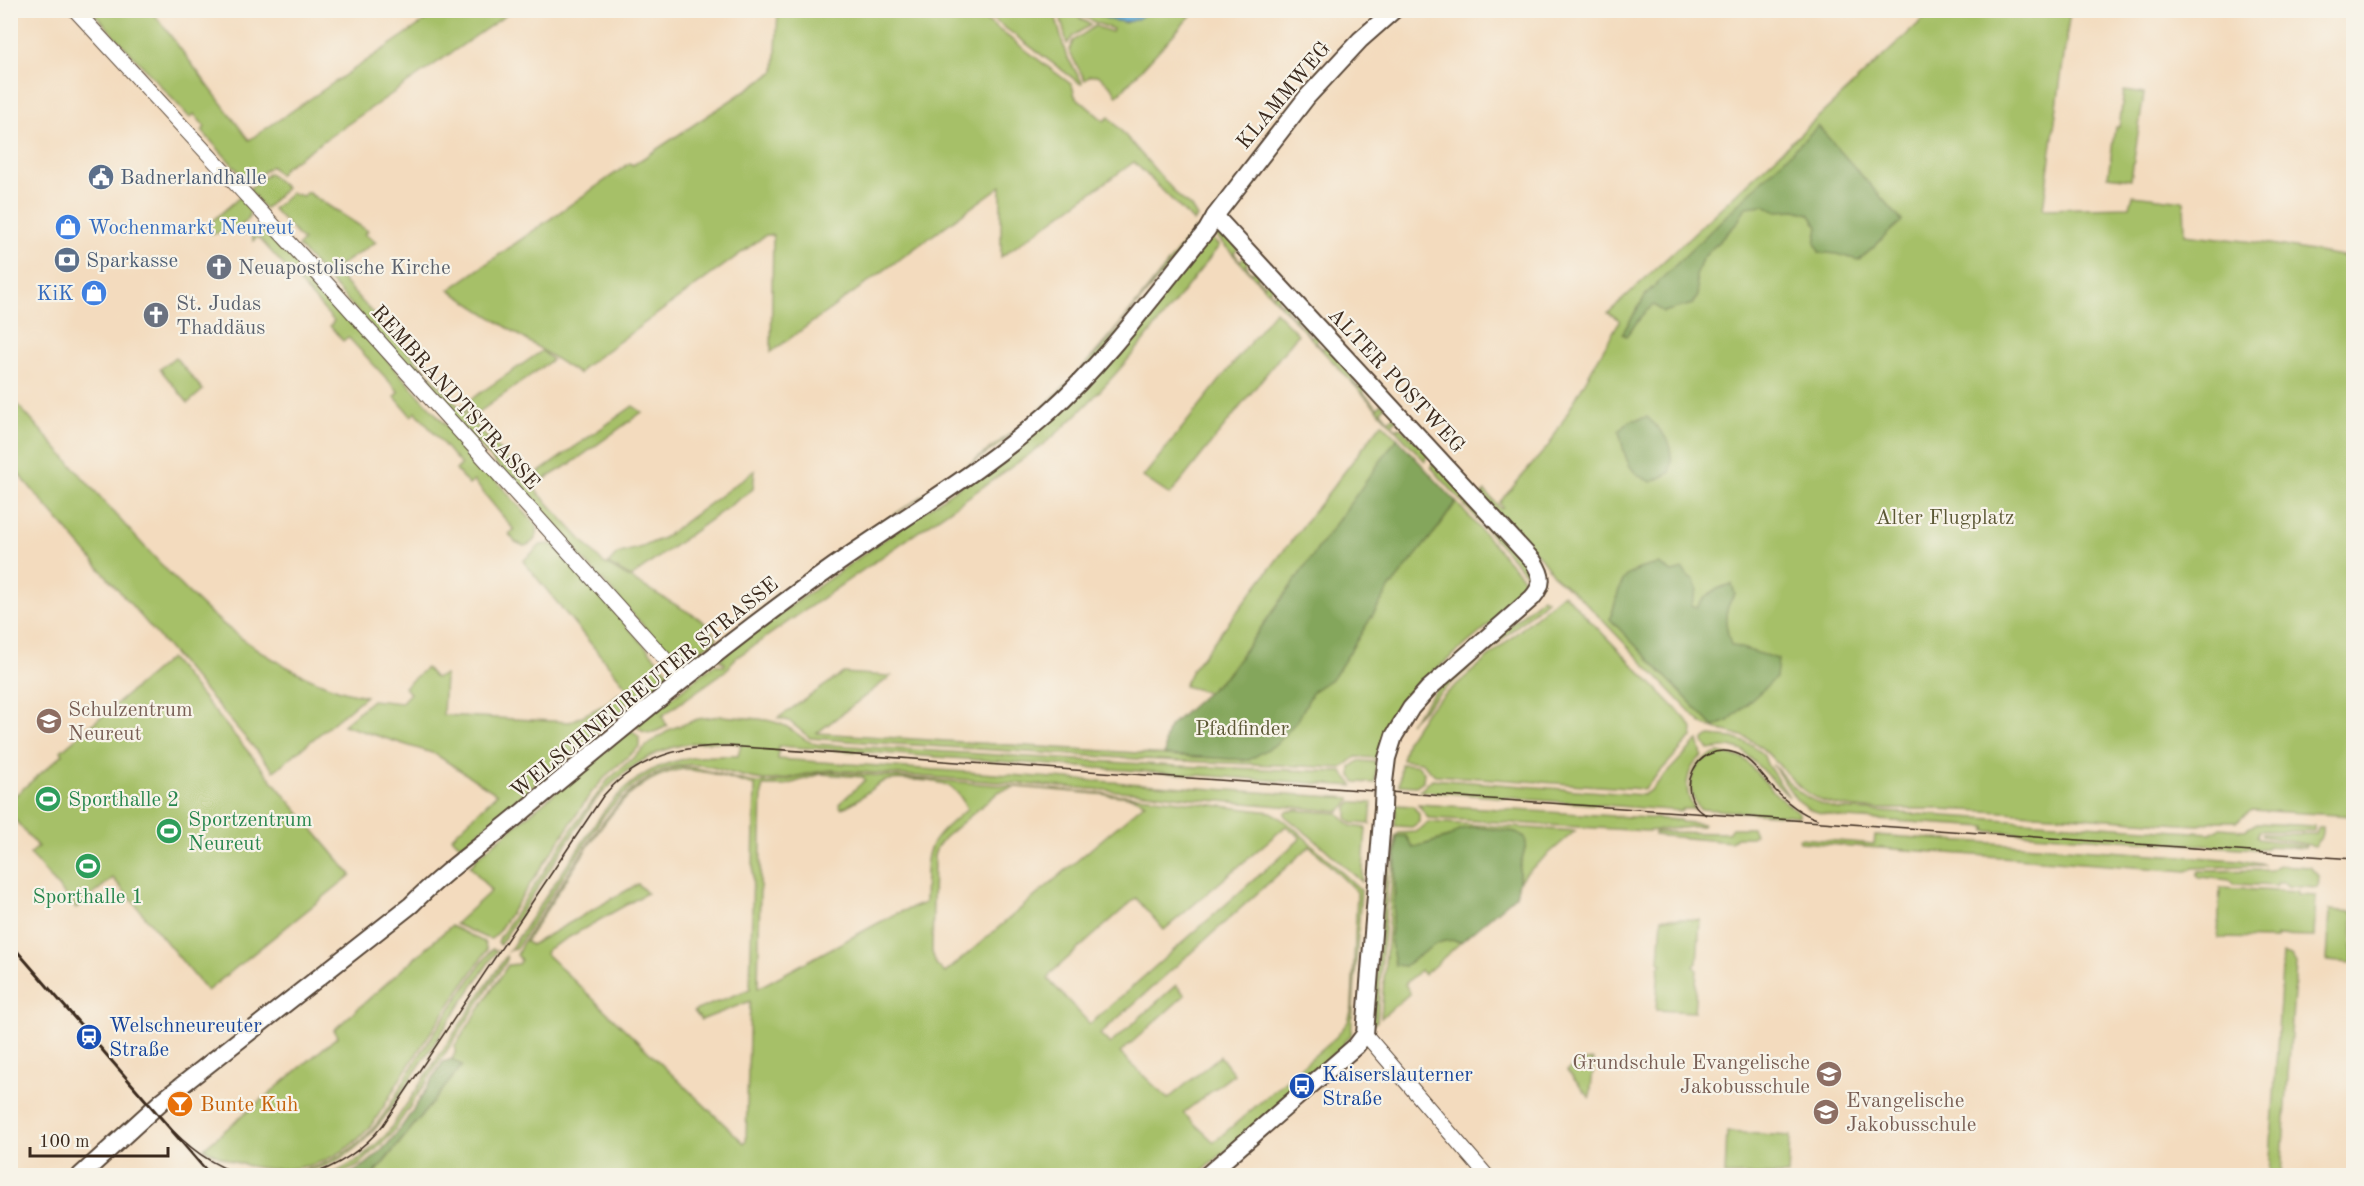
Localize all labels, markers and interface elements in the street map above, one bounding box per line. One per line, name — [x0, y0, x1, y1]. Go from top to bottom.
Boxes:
street label: KLAMMWEG — [1233, 38, 1335, 154]
public building icon: Badnerlandhalle — [86, 162, 116, 192]
place label: Badnerlandhalle — [120, 168, 267, 189]
shop icon: Wochenmarkt Neureut — [53, 212, 83, 242]
place label: Wochenmarkt Neureut — [88, 218, 294, 239]
bank icon: Sparkasse — [52, 245, 82, 275]
place label: Sparkasse — [86, 251, 178, 272]
church icon: Neuapostolische Kirche — [204, 252, 234, 282]
place label: Neuapostolische Kirche — [238, 258, 451, 279]
shop icon: KiK — [79, 278, 109, 308]
place label: KiK — [37, 284, 74, 305]
place label: St. Judas Thaddäus — [176, 294, 265, 339]
church icon: St. Judas Thaddäus — [141, 300, 171, 330]
street label: REMBRANDTSTRASSE — [367, 302, 543, 494]
street label: ALTER POSTWEG — [1324, 305, 1468, 457]
park label: Alter Flugplatz — [1875, 508, 2015, 529]
street label: WELSCHNEUREUTER STRASSE — [507, 574, 783, 803]
place label: Schulzentrum Neureut — [68, 700, 193, 745]
school or university icon: Schulzentrum Neureut — [34, 706, 64, 736]
park label: Pfadfinder — [1195, 719, 1290, 740]
sports icon: Sporthalle 2 — [33, 784, 63, 814]
place label: Sporthalle 2 — [68, 790, 179, 811]
place label: Sportzentrum Neureut — [188, 810, 312, 855]
sports icon: Sportzentrum Neureut — [154, 816, 184, 846]
sports icon: Sporthalle 1 — [73, 851, 103, 881]
place label: Sporthalle 1 — [32, 887, 144, 908]
place label: Welschneureuter Straße — [109, 1016, 262, 1061]
station icon: Welschneureuter Straße — [74, 1022, 104, 1052]
place label: Grundschule Evangelische Jakobusschule — [1572, 1053, 1810, 1098]
school or university icon: Grundschule Evangelische Jakobusschule — [1814, 1059, 1844, 1089]
place label: Kaiserslauterner Straße — [1322, 1065, 1473, 1110]
bus stop icon: Kaiserslauterner Straße — [1287, 1071, 1317, 1101]
bar icon: Bunte Kuh — [165, 1089, 195, 1119]
place label: Evangelische Jakobusschule — [1846, 1091, 1976, 1136]
place label: Bunte Kuh — [200, 1095, 298, 1116]
school or university icon: Evangelische Jakobusschule — [1811, 1097, 1841, 1127]
scale bar — [30, 1120, 168, 1158]
text: 100 m — [39, 1133, 90, 1151]

